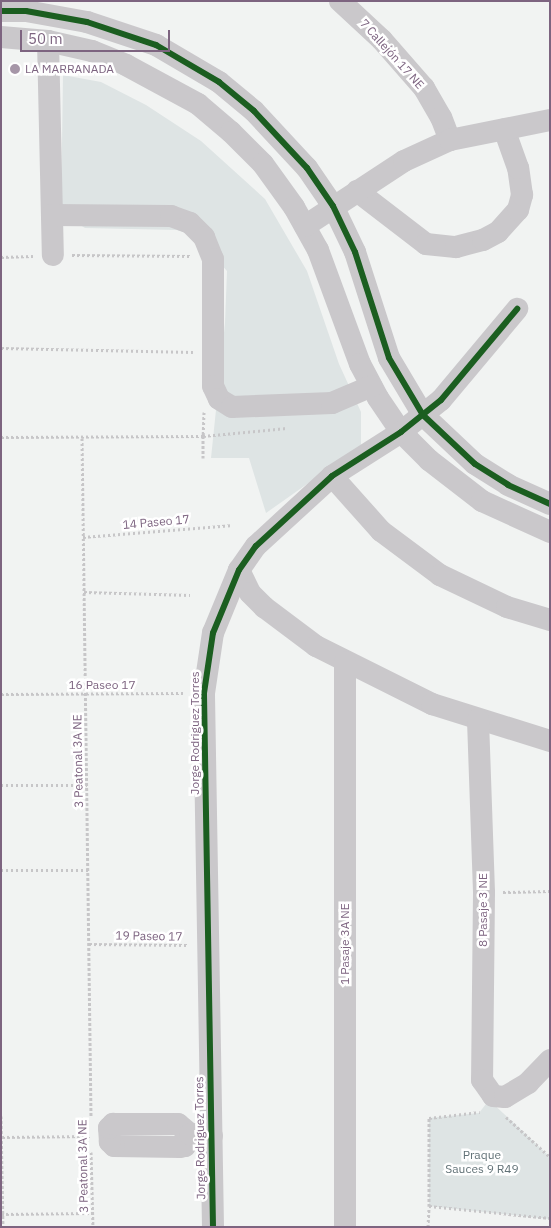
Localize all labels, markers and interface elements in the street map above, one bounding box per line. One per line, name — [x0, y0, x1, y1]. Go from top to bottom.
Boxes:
street label: 7 Callejón 17 NE — [357, 16, 427, 92]
scale bar — [22, 20, 172, 52]
text: 50 m — [28, 29, 63, 48]
place label: LA MARRANADA — [25, 62, 114, 76]
marker: LA MARRANADA — [9, 63, 21, 75]
street label: 14 Paseo 17 — [122, 512, 190, 532]
street label: Jorge Rodriguez Torres — [188, 671, 202, 795]
street label: 16 Paseo 17 — [68, 678, 136, 692]
street label: 3 Peatonal 3A NE — [70, 714, 86, 808]
street label: 8 Pasaje 3 NE — [476, 873, 490, 947]
street label: 1 Pasaje 3A NE — [338, 903, 352, 985]
street label: 19 Paseo 17 — [115, 928, 183, 944]
street label: Jorge Rodriguez Torres — [192, 1076, 208, 1200]
street label: 3 Peatonal 3A NE — [75, 1119, 91, 1213]
park label: Praque Sauces 9 R49 — [445, 1148, 519, 1176]

